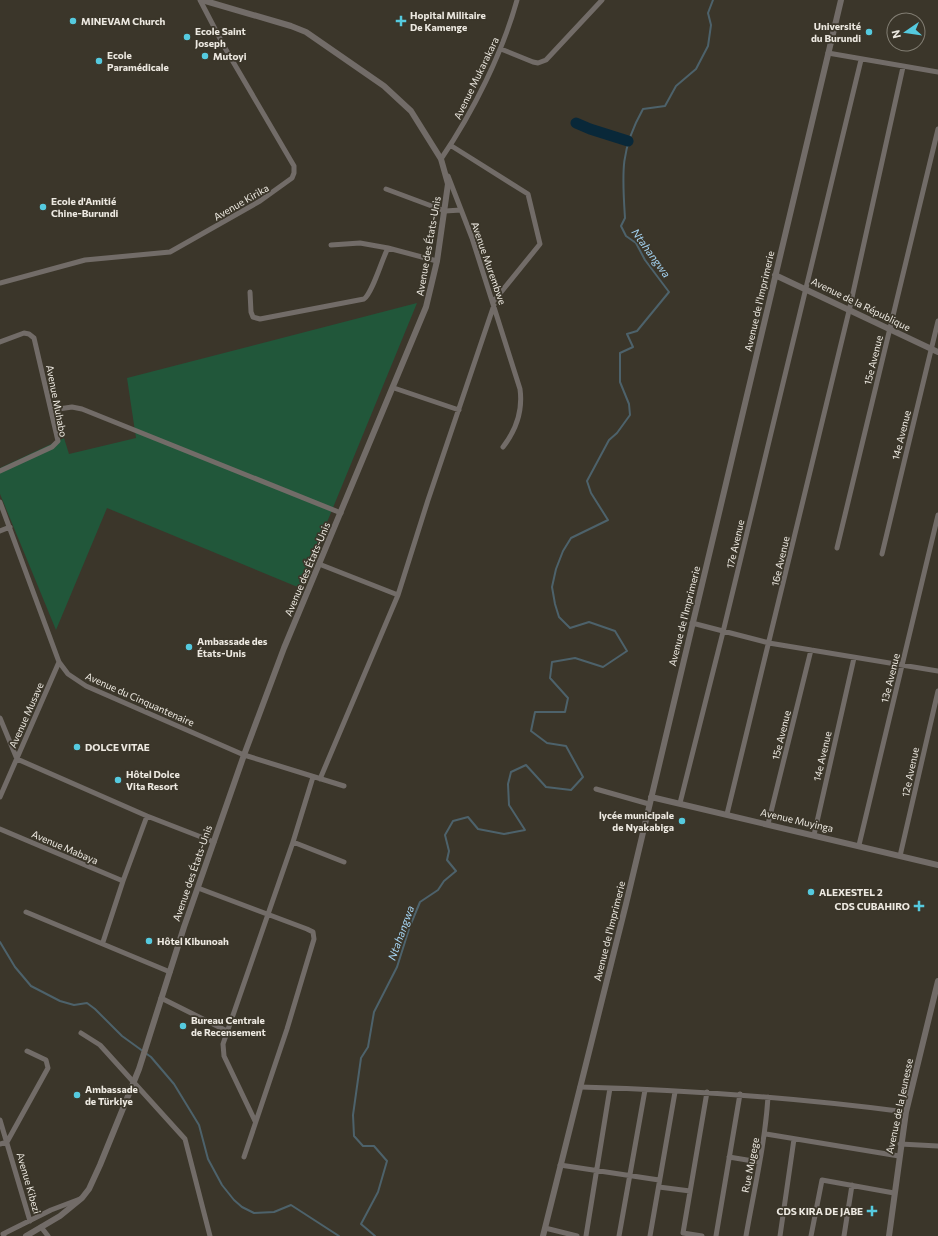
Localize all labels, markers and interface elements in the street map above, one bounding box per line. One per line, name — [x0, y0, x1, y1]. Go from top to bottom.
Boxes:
place label: Hopital Militaire De Kamenge — [410, 9, 486, 33]
north arrow — [886, 12, 926, 52]
place label: MINEVAM Church — [81, 15, 165, 27]
marker: Hopital Militaire De Kamenge — [395, 15, 407, 27]
marker: MINEVAM Church — [68, 16, 78, 26]
place label: Université du Burundi — [811, 20, 861, 44]
place label: Ecole Saint Joseph — [195, 25, 246, 49]
marker: Université du Burundi — [864, 27, 874, 37]
text: N — [889, 29, 903, 40]
marker: Ecole Saint Joseph — [182, 32, 192, 42]
street label: Avenue Mukarakara — [451, 35, 501, 121]
place label: Ecole Paramédicale — [107, 49, 169, 73]
place label: Mutoyi — [213, 50, 247, 62]
marker: Mutoyi — [200, 51, 210, 61]
marker: Ecole Paramédicale — [94, 56, 104, 66]
street label: Avenue Kirika — [211, 181, 271, 223]
place label: Ecole d'Amitié Chine-Burundi — [51, 195, 119, 219]
street label: Avenue des États-Unis — [413, 195, 443, 297]
marker: Ecole d'Amitié Chine-Burundi — [38, 202, 48, 212]
street label: Avenue Murembwe — [469, 220, 509, 306]
water label: Ntahangwa — [629, 226, 674, 280]
street label: Avenue de l'Imprimerie — [742, 250, 776, 352]
street label: Avenue de la République — [809, 275, 913, 333]
street label: 15e Avenue — [861, 334, 885, 386]
street label: Avenue Muhabo — [44, 364, 70, 438]
street label: 14e Avenue — [889, 409, 913, 461]
street label: 17e Avenue — [724, 518, 746, 570]
street label: Avenue des États-Unis — [282, 520, 332, 618]
street label: 16e Avenue — [768, 535, 792, 587]
street label: Avenue de l'Imprimerie — [666, 565, 702, 667]
place label: Ambassade des États-Unis — [197, 635, 268, 659]
marker: Ambassade des États-Unis — [184, 642, 194, 652]
street label: 13e Avenue — [878, 652, 902, 704]
street label: Avenue du Cinquantenaire — [84, 670, 196, 728]
street label: Avenue Musave — [6, 680, 46, 750]
street label: 15e Avenue — [769, 709, 793, 761]
street label: 14e Avenue — [810, 730, 834, 782]
place label: DOLCE VITAE — [85, 741, 150, 753]
marker: DOLCE VITAE — [72, 742, 82, 752]
street label: 12e Avenue — [899, 746, 921, 798]
place label: Hôtel Dolce Vita Resort — [126, 768, 180, 792]
marker: Hôtel Dolce Vita Resort — [113, 775, 123, 785]
street label: Avenue Muyinga — [759, 806, 835, 834]
place label: lycée municipale de Nyakabiga — [599, 809, 674, 833]
marker: lycée municipale de Nyakabiga — [677, 816, 687, 826]
street label: Avenue des États-Unis — [170, 823, 214, 923]
street label: Avenue Mabaya — [30, 828, 100, 866]
street label: Avenue de l'Imprimerie — [591, 880, 627, 982]
place label: ALEXESTEL 2 — [819, 886, 883, 898]
marker: ALEXESTEL 2 — [806, 887, 816, 897]
place label: CDS CUBAHIRO — [835, 900, 910, 912]
marker: CDS CUBAHIRO — [913, 900, 925, 912]
water label: Ntahangwa — [385, 903, 417, 962]
place label: Hôtel Kibunoah — [157, 935, 229, 947]
marker: Hôtel Kibunoah — [144, 936, 154, 946]
place label: Bureau Centrale de Recensement — [191, 1014, 266, 1038]
marker: Bureau Centrale de Recensement — [178, 1021, 188, 1031]
street label: Avenue de la Jeunesse — [883, 1057, 915, 1155]
place label: Ambassade de Türkiye — [85, 1083, 138, 1107]
marker: Ambassade de Türkiye — [72, 1090, 82, 1100]
street label: Rue Mugege — [739, 1136, 761, 1194]
street label: Avenue Kibezi — [15, 1151, 43, 1215]
place label: CDS KIRA DE JABE — [777, 1205, 863, 1217]
marker: CDS KIRA DE JABE — [866, 1205, 878, 1217]

